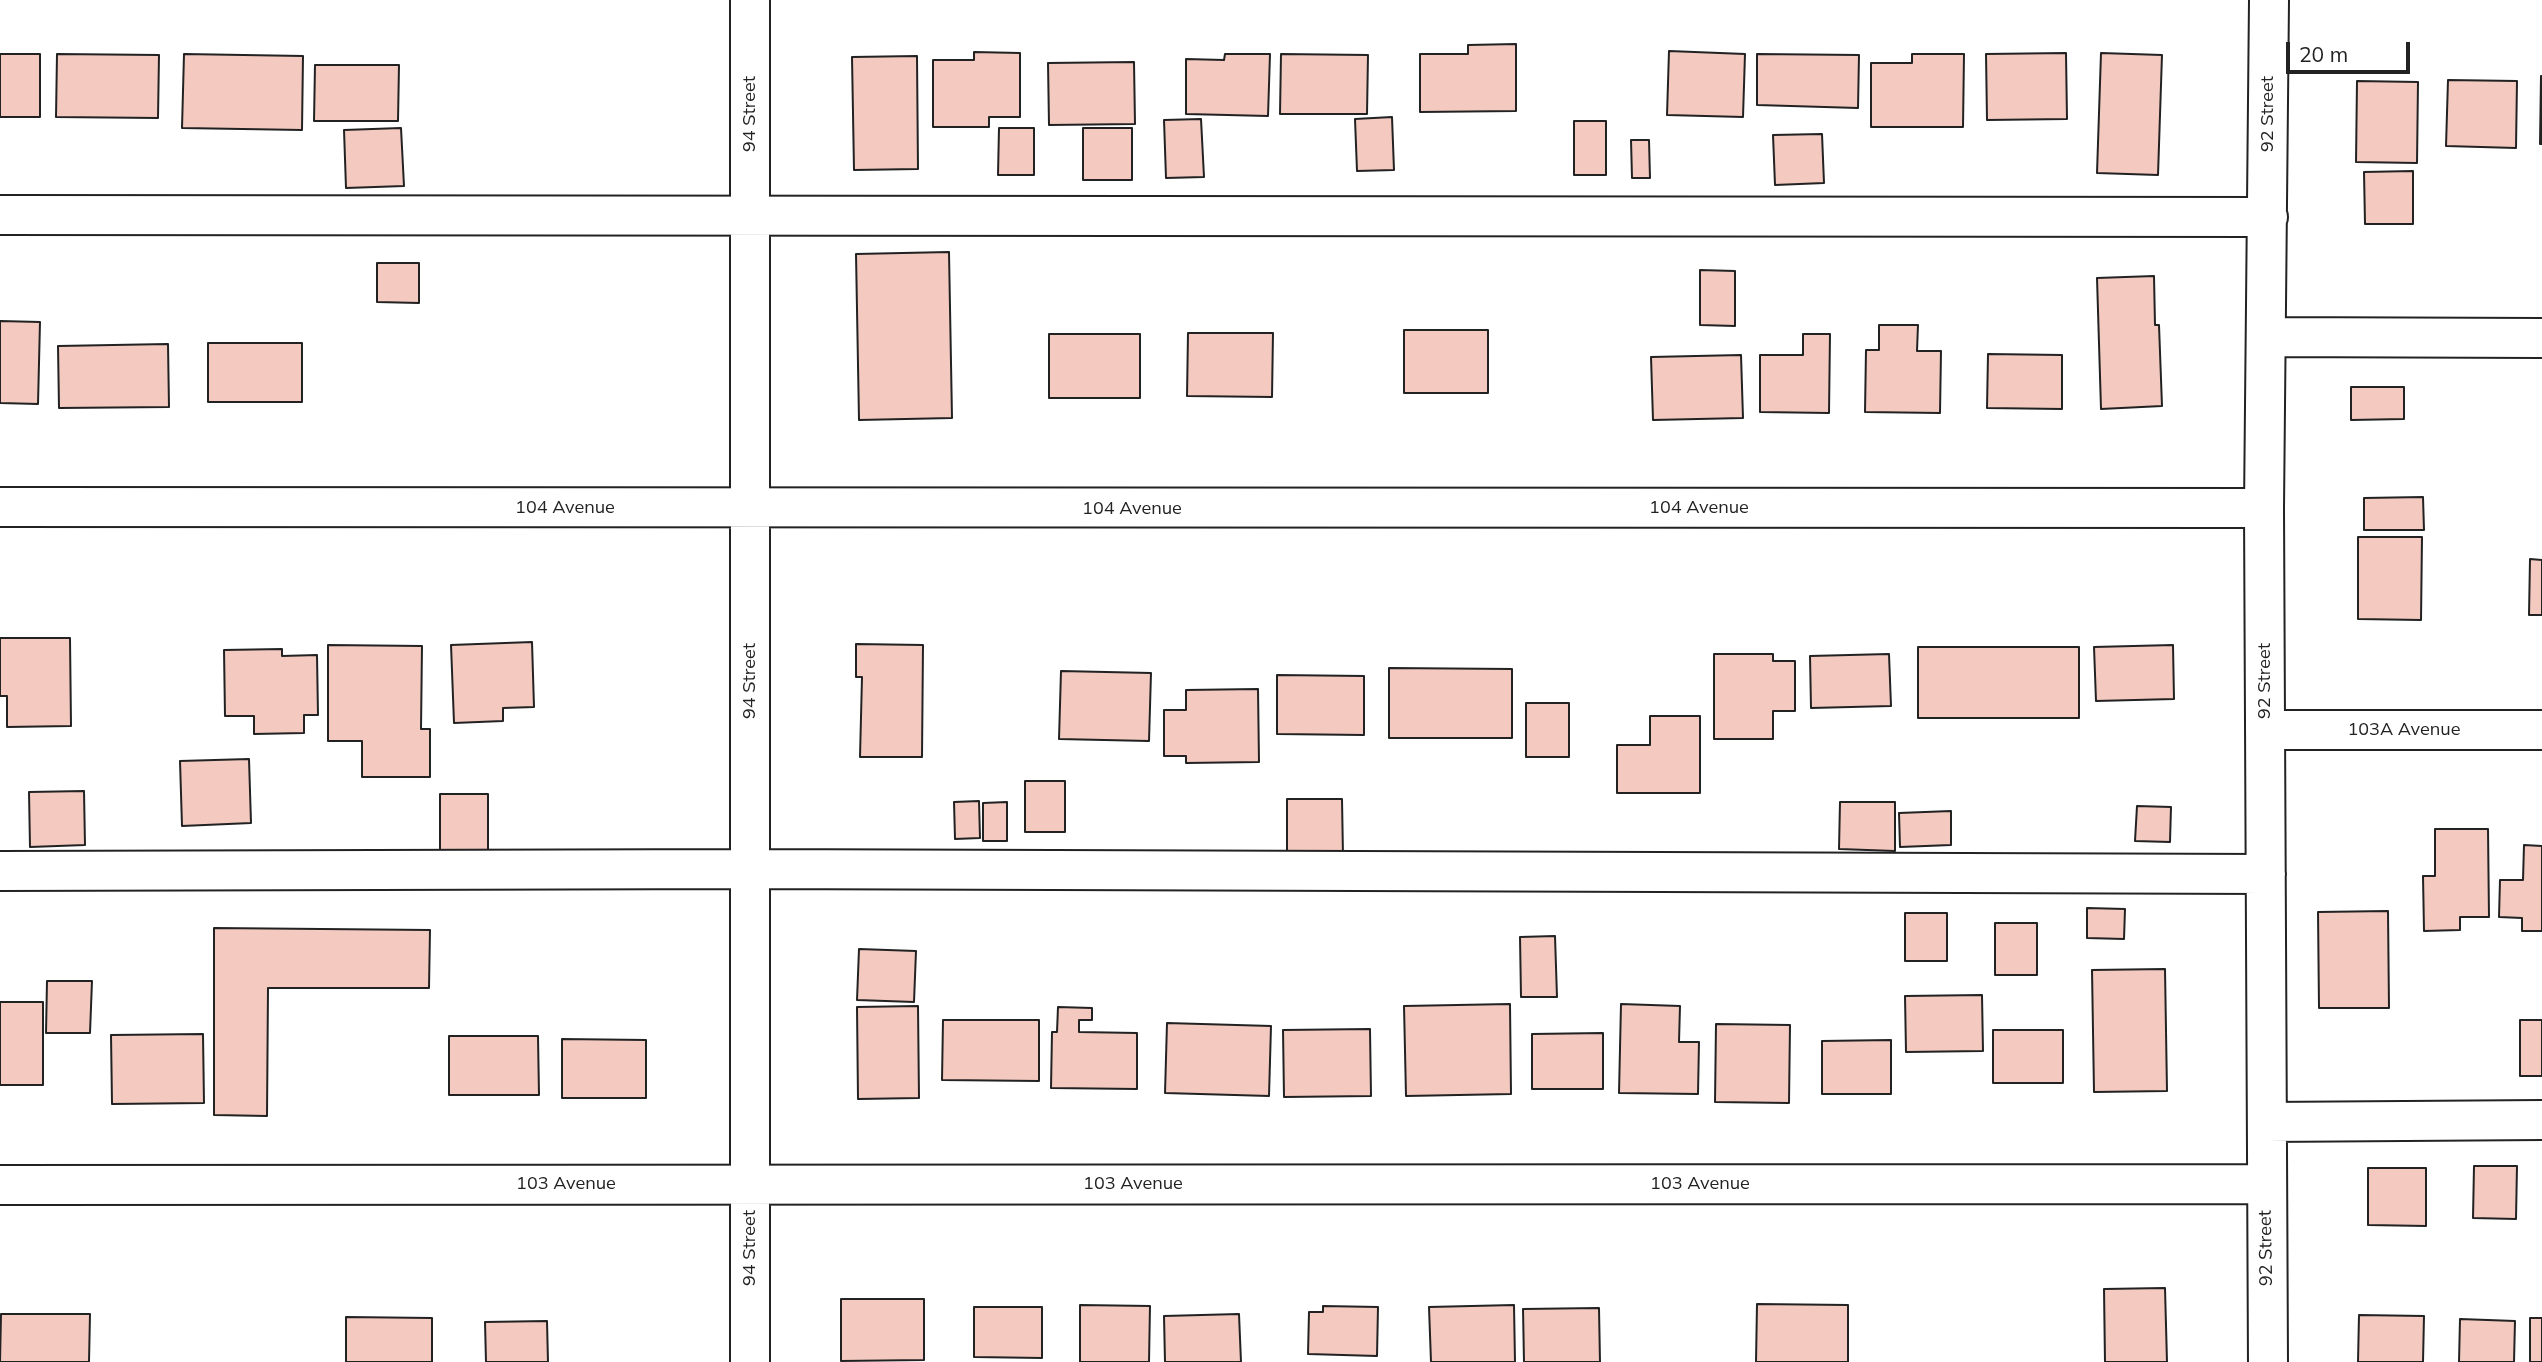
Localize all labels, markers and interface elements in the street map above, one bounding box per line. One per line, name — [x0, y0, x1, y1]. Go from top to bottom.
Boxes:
scale bar — [2290, 28, 2414, 72]
text: 20 m — [2299, 41, 2348, 67]
street label: 94 Street — [739, 76, 761, 152]
street label: 92 Street — [2257, 76, 2279, 152]
street label: 104 Avenue — [515, 497, 615, 519]
street label: 104 Avenue — [1649, 497, 1749, 519]
street label: 104 Avenue — [1082, 498, 1182, 520]
street label: 94 Street — [739, 643, 761, 719]
street label: 92 Street — [2254, 643, 2276, 719]
street label: 103A Avenue — [2347, 719, 2461, 741]
street label: 103 Avenue — [516, 1173, 616, 1195]
street label: 103 Avenue — [1083, 1173, 1183, 1195]
street label: 103 Avenue — [1650, 1173, 1750, 1195]
street label: 94 Street — [739, 1210, 761, 1286]
street label: 92 Street — [2255, 1210, 2277, 1286]

